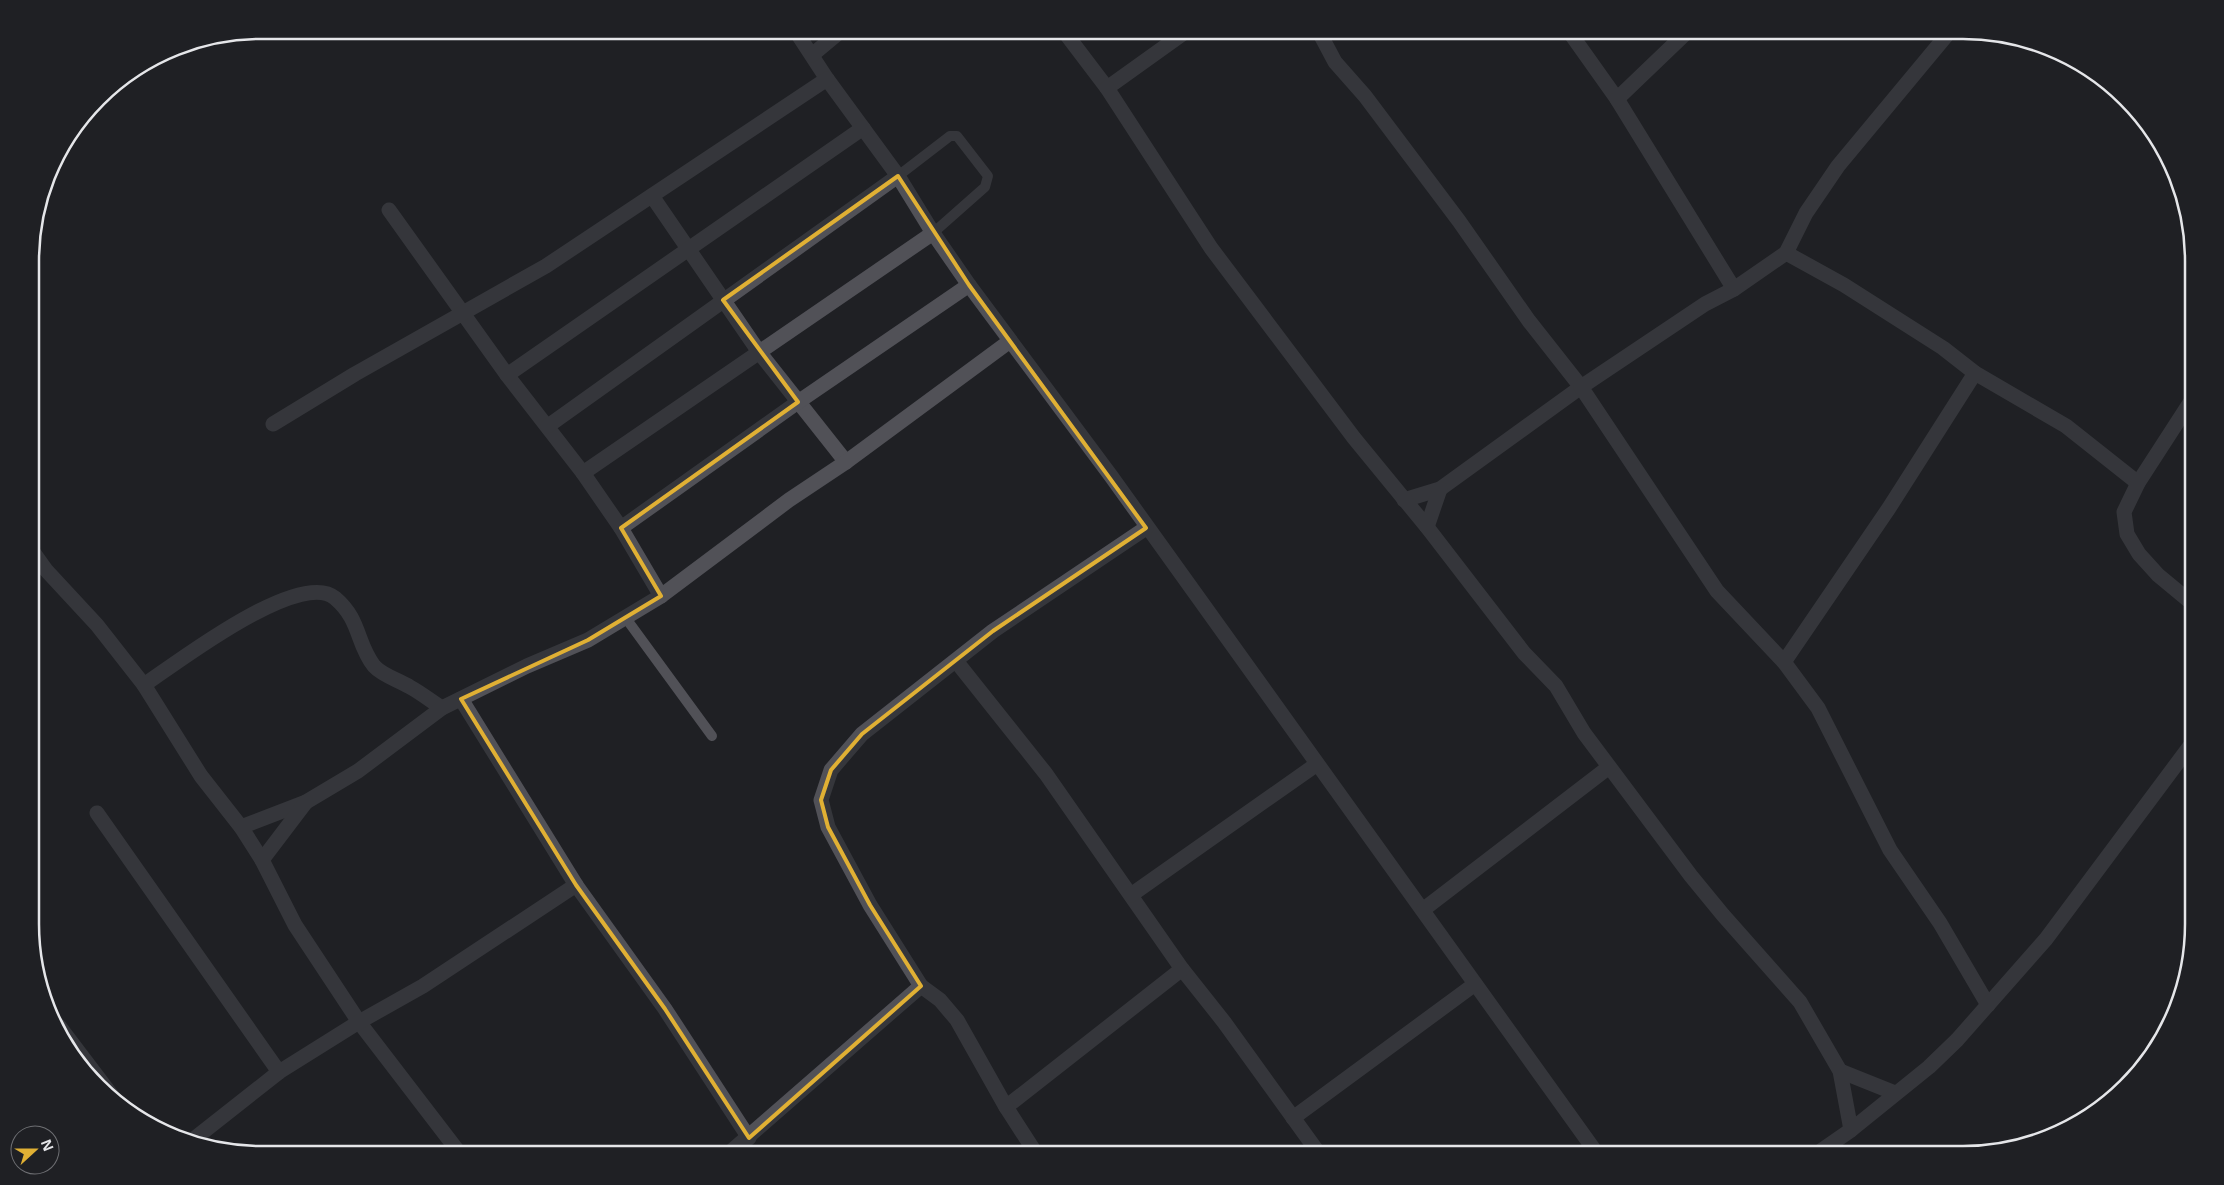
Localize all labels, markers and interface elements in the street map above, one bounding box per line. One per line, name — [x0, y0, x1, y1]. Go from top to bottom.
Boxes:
north arrow — [10, 1125, 60, 1175]
text: N — [37, 1136, 59, 1154]

